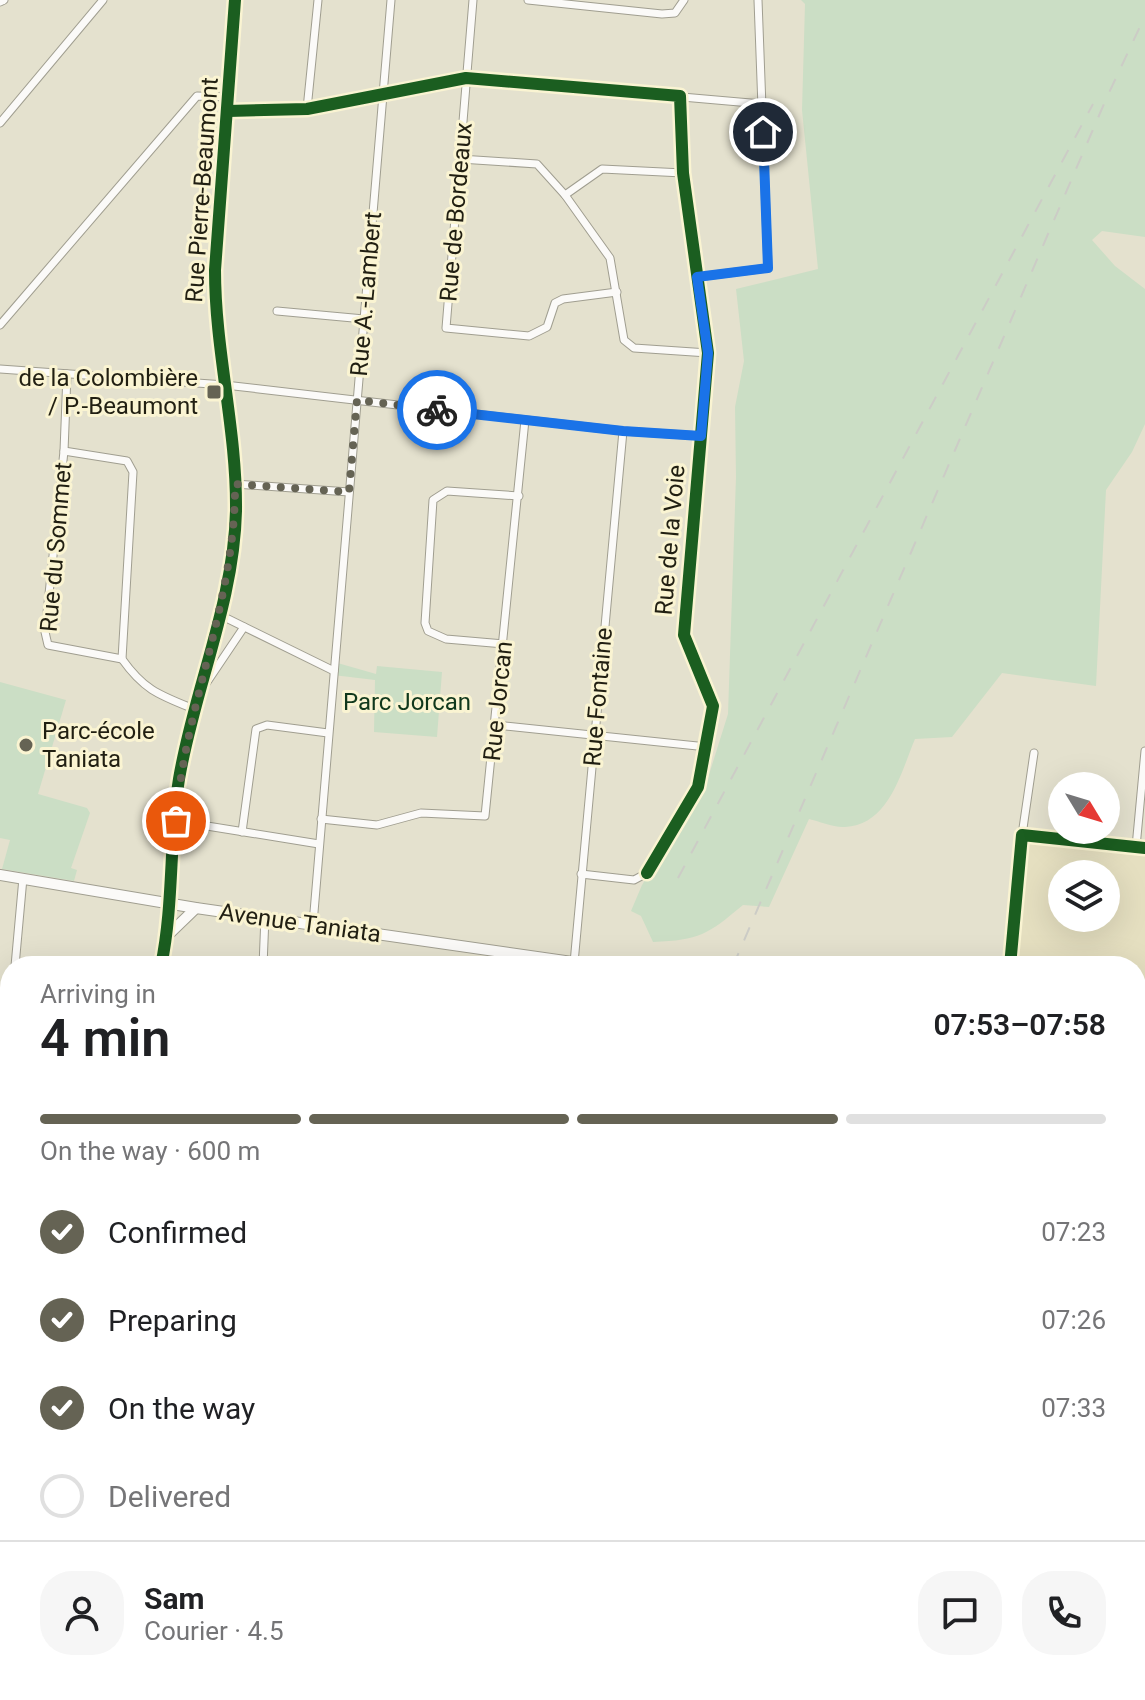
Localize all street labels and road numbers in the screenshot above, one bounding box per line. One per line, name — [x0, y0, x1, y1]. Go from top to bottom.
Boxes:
street label: Rue Pierre-Beaumont — [180, 76, 224, 304]
street label: Rue de Bordeaux — [434, 121, 478, 303]
street label: Rue A.-Lambert — [345, 210, 387, 377]
street label: Rue du Sommet — [35, 461, 77, 633]
street label: Rue de la Voie — [649, 464, 691, 616]
street label: Rue Fontaine — [578, 626, 618, 768]
street label: Rue Jorcan — [478, 640, 518, 762]
street label: Avenue Taniata — [217, 898, 383, 948]

